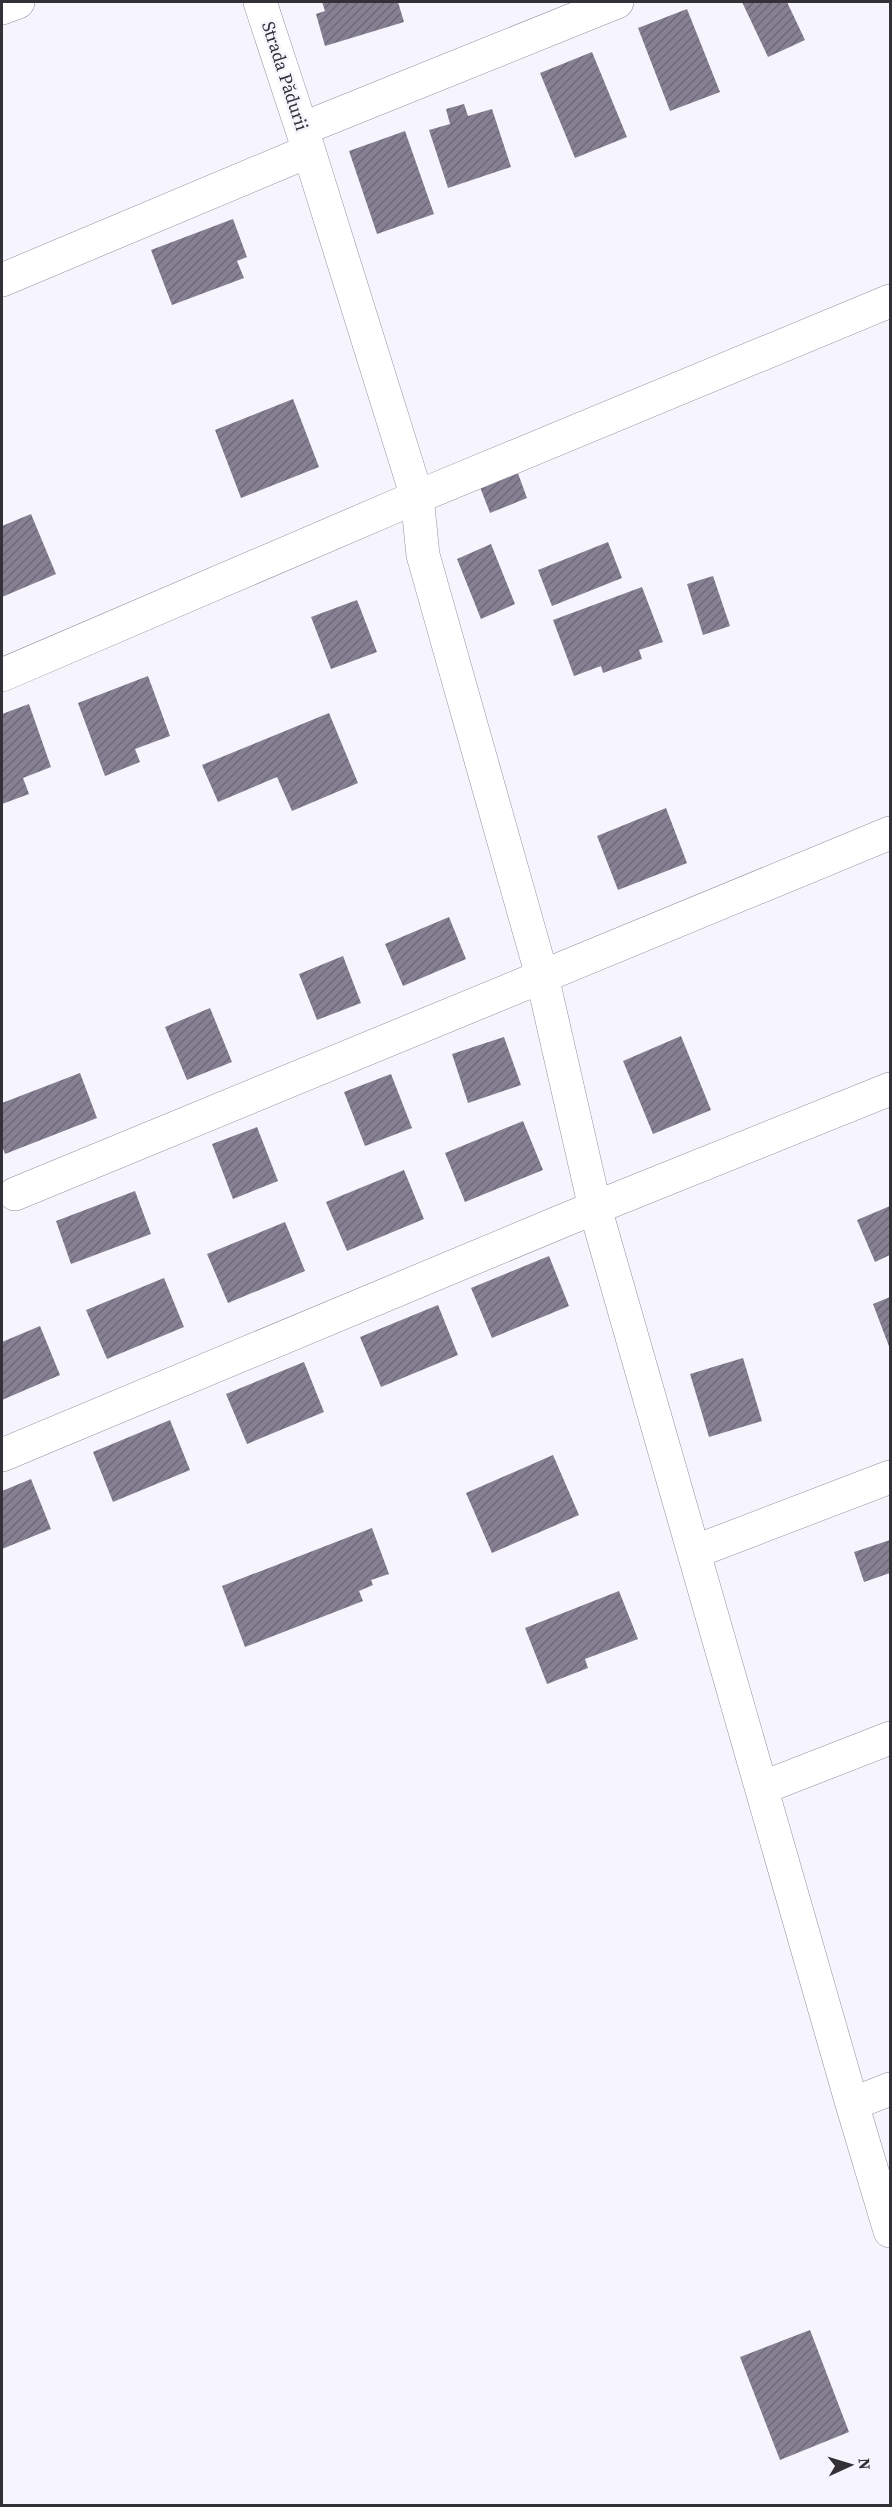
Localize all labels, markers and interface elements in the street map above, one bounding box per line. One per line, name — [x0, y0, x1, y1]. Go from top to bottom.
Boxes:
street label: Strada Pădurii — [256, 18, 315, 134]
north arrow — [820, 2435, 880, 2495]
text: N — [854, 2457, 876, 2471]

